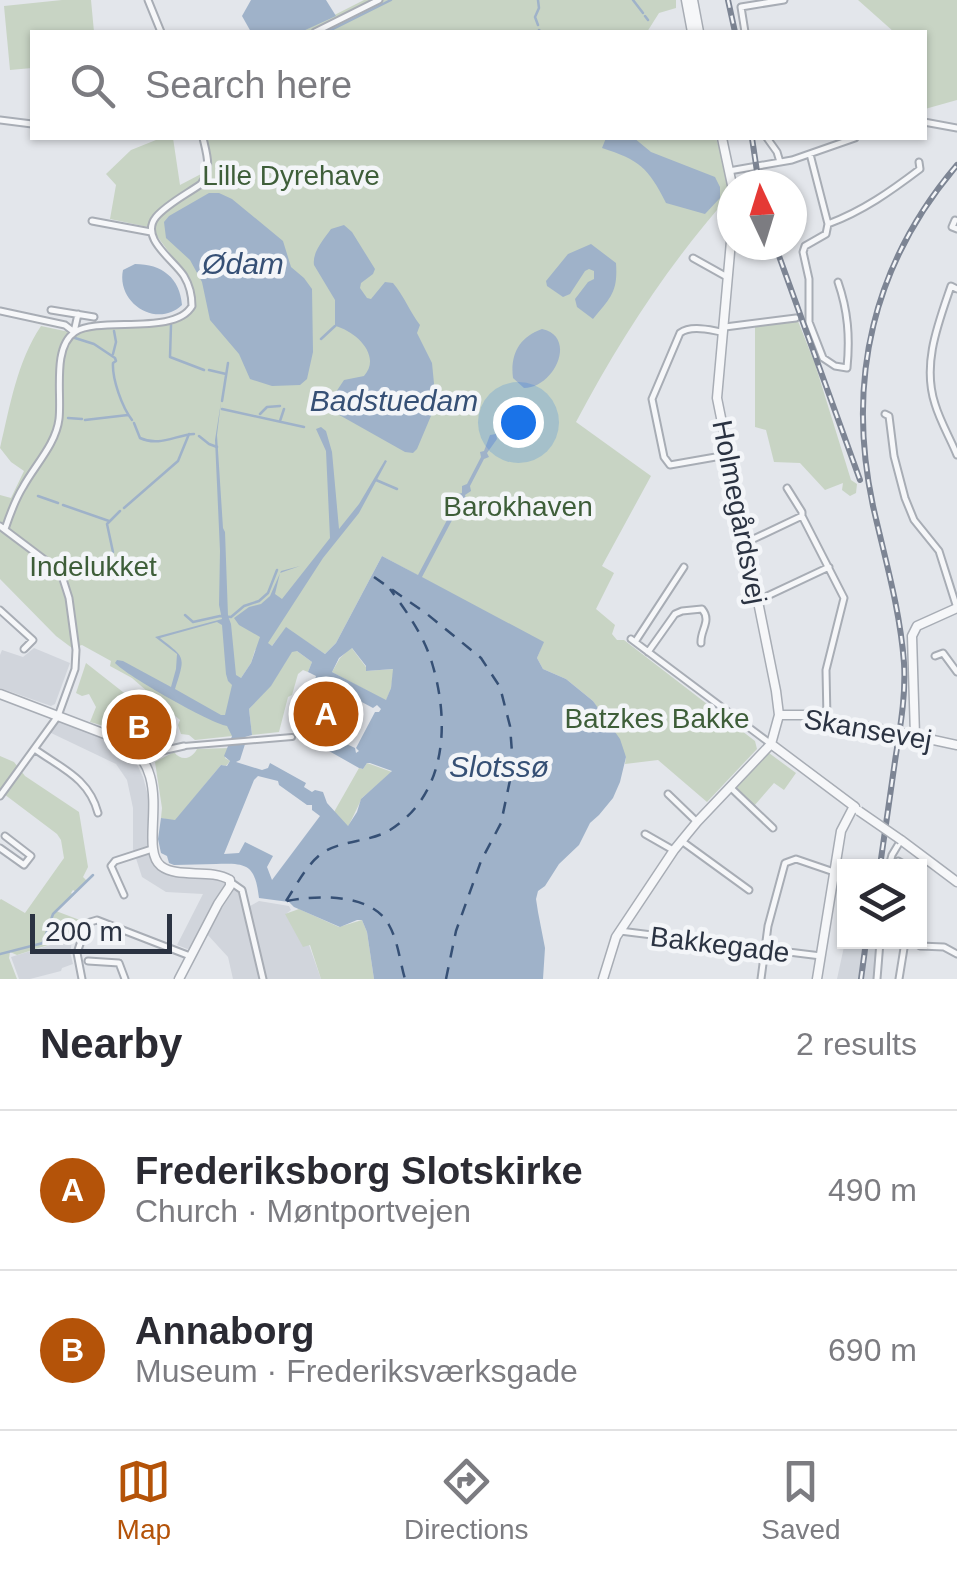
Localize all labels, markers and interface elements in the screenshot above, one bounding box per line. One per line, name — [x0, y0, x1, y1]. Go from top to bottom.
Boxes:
search box — [30, 30, 927, 140]
icon: search — [65, 58, 120, 113]
text: Search here — [145, 64, 352, 106]
park label: Lille Dyrehave — [202, 160, 380, 191]
north arrow — [717, 170, 807, 260]
water label: Ødam — [201, 247, 284, 280]
water label: Badstuedam — [310, 384, 478, 417]
your location — [493, 397, 544, 448]
street label: Holmegårdsvej — [706, 417, 773, 607]
park label: Barokhaven — [443, 491, 593, 522]
park label: Indelukket — [29, 551, 157, 582]
pin: A — [294, 676, 358, 752]
pin: B — [106, 690, 172, 764]
park label: Batzkes Bakke — [564, 703, 750, 734]
street label: Skansevej — [802, 703, 934, 756]
water label: Slotssø — [449, 750, 549, 783]
map controls — [837, 859, 927, 949]
button: layers — [837, 859, 927, 949]
scale bar — [30, 909, 172, 954]
text: 200 m — [45, 916, 123, 947]
street label: Bakkegade — [649, 921, 791, 968]
text: Nearby — [40, 1020, 182, 1067]
text: 2 results — [796, 1026, 917, 1062]
text: Frederiksborg Slotskirke — [135, 1150, 583, 1192]
text: A — [61, 1172, 84, 1208]
text: 490 m — [828, 1172, 917, 1208]
text: Church · Møntportvejen — [135, 1193, 471, 1229]
text: Annaborg — [135, 1310, 314, 1352]
text: B — [61, 1332, 84, 1368]
text: 690 m — [828, 1332, 917, 1368]
text: Museum · Frederiksværksgade — [135, 1353, 578, 1389]
tab: Map — [116, 1454, 171, 1546]
tab: Directions — [404, 1454, 529, 1546]
tab: Saved — [761, 1454, 841, 1546]

